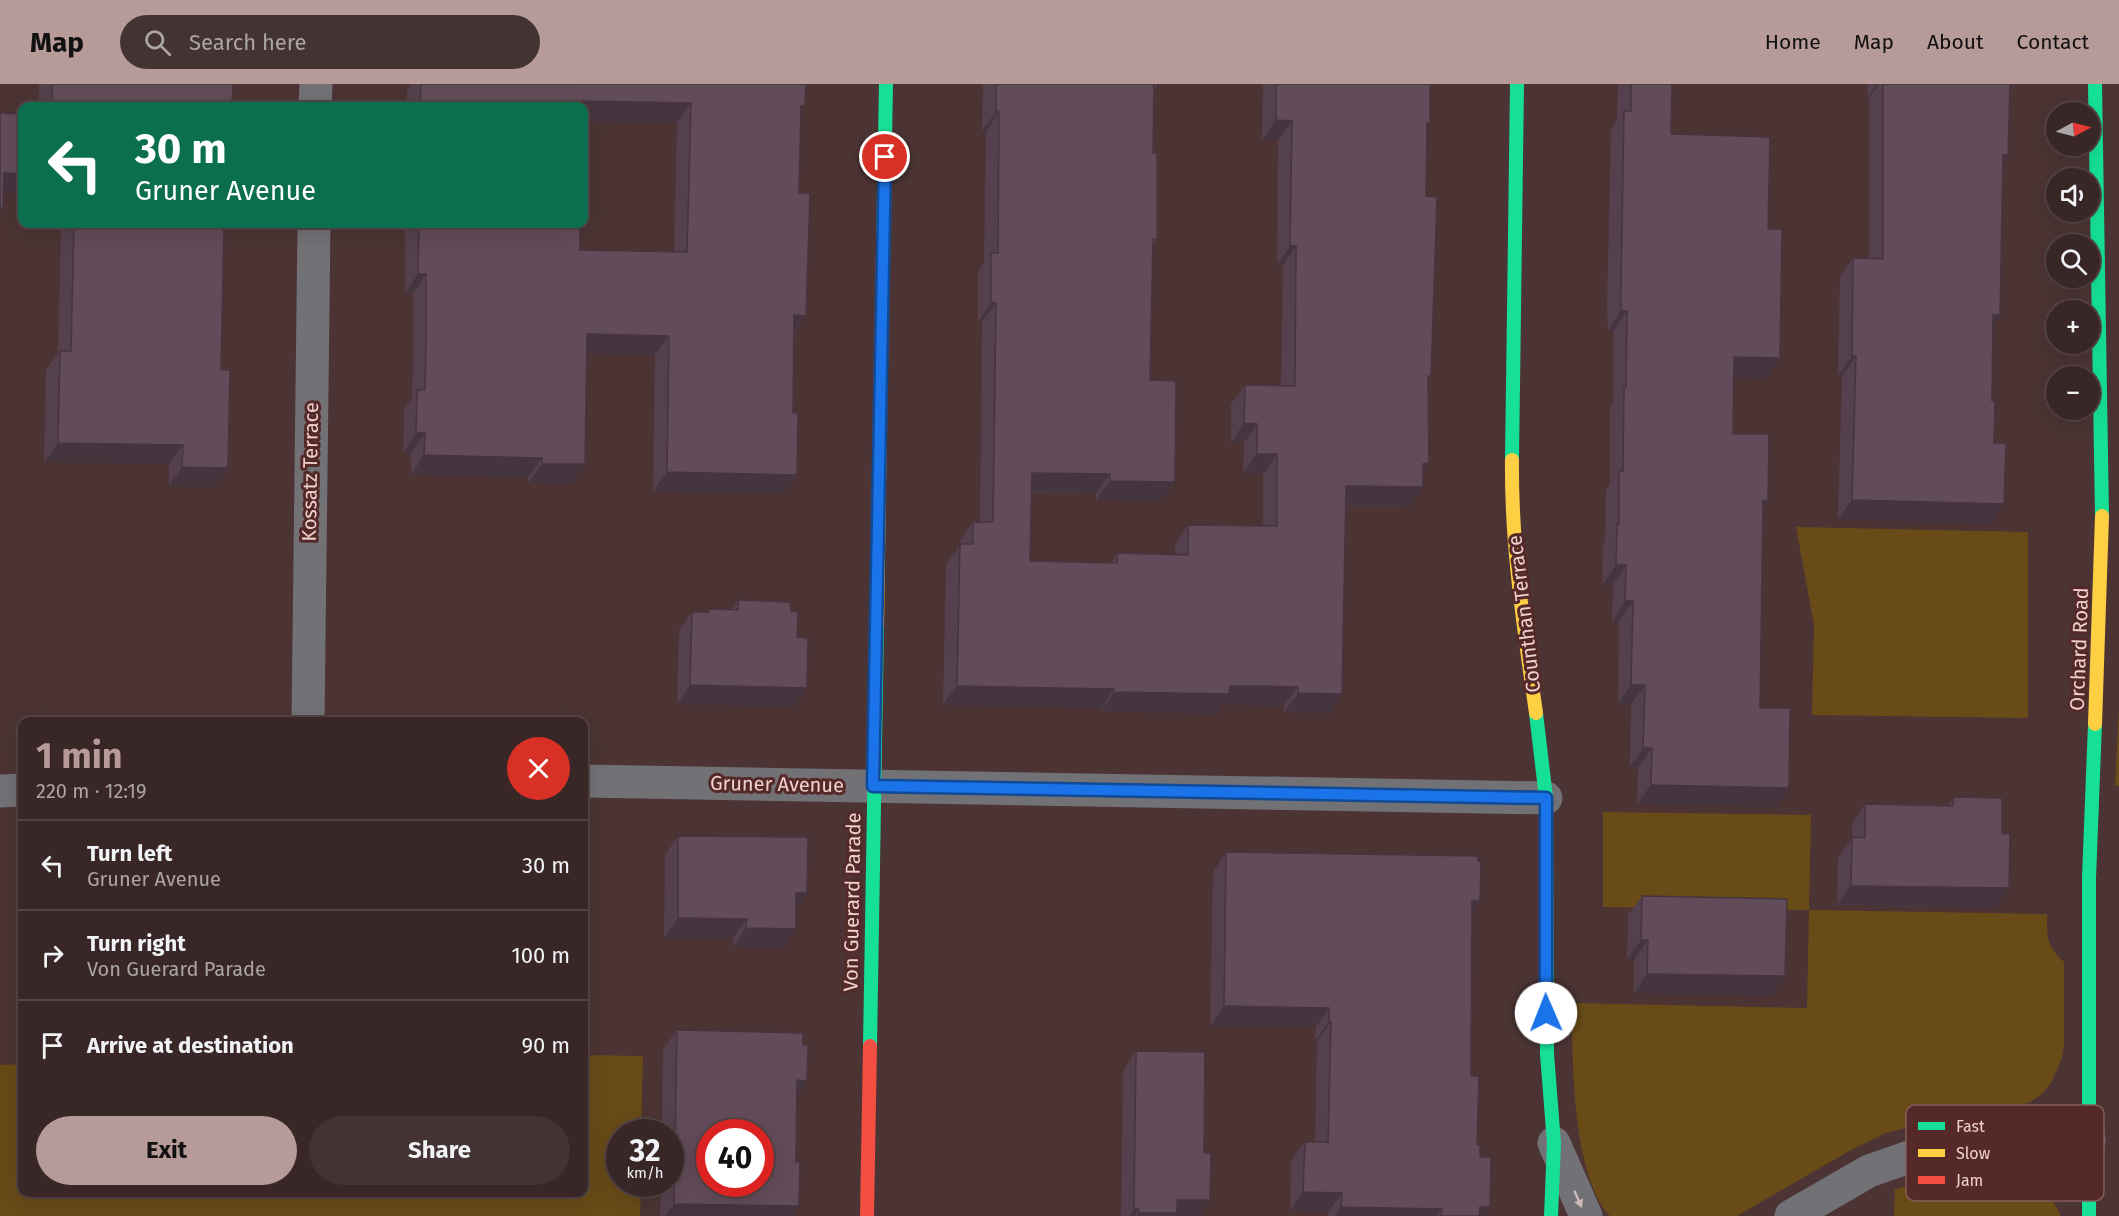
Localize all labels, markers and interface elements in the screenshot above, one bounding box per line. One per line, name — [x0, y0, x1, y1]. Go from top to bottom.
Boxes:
search box — [120, 15, 540, 69]
text: Map — [30, 26, 84, 59]
icon: search — [141, 26, 174, 59]
text: Search here — [189, 29, 307, 56]
text: Home — [1765, 29, 1821, 55]
text: Map — [1854, 29, 1894, 55]
text: About — [1927, 29, 1984, 55]
text: Contact — [2017, 29, 2089, 55]
north arrow — [2046, 102, 2100, 156]
map controls — [2046, 102, 2100, 420]
text: 30 m — [135, 124, 227, 174]
icon: left — [36, 126, 114, 204]
pin — [859, 131, 910, 182]
icon: arrive — [868, 140, 901, 173]
button: sound — [2046, 168, 2100, 222]
text: Gruner Avenue — [135, 175, 316, 207]
button: search — [2046, 234, 2100, 288]
button: + — [2046, 300, 2100, 354]
button: − — [2046, 366, 2100, 420]
street label: Kossatz Terrace — [297, 402, 323, 542]
street label: Counthan Terrace — [1502, 534, 1546, 694]
street label: Orchard Road — [2065, 587, 2093, 711]
text: 1 min — [36, 734, 123, 778]
button: close — [507, 737, 570, 800]
street label: Gruner Avenue — [710, 771, 844, 797]
text: 220 m · 12:19 — [36, 779, 147, 803]
street label: Von Guerard Parade — [838, 812, 866, 992]
text: Turn left — [87, 840, 172, 867]
icon: left — [36, 849, 69, 882]
text: 30 m — [522, 852, 570, 879]
text: Gruner Avenue — [87, 867, 221, 891]
text: Turn right — [87, 930, 186, 957]
icon: right — [36, 939, 69, 972]
text: 100 m — [511, 942, 570, 969]
text: Von Guerard Parade — [87, 957, 266, 981]
position arrow — [1514, 981, 1578, 1045]
icon: arrive — [36, 1029, 69, 1062]
text: Arrive at destination — [87, 1032, 294, 1059]
text: 90 m — [521, 1032, 570, 1059]
legend — [1906, 1105, 2104, 1201]
button: Exit — [36, 1116, 297, 1185]
button: Share — [309, 1116, 570, 1185]
text: Fast — [1956, 1117, 1985, 1136]
speed limit sign: 40 — [696, 1119, 774, 1197]
text: 32 — [630, 1133, 660, 1169]
text: Slow — [1956, 1144, 1991, 1163]
text: km/h — [626, 1164, 664, 1182]
text: Jam — [1956, 1171, 1983, 1190]
one-way arrow — [1573, 1191, 1583, 1209]

